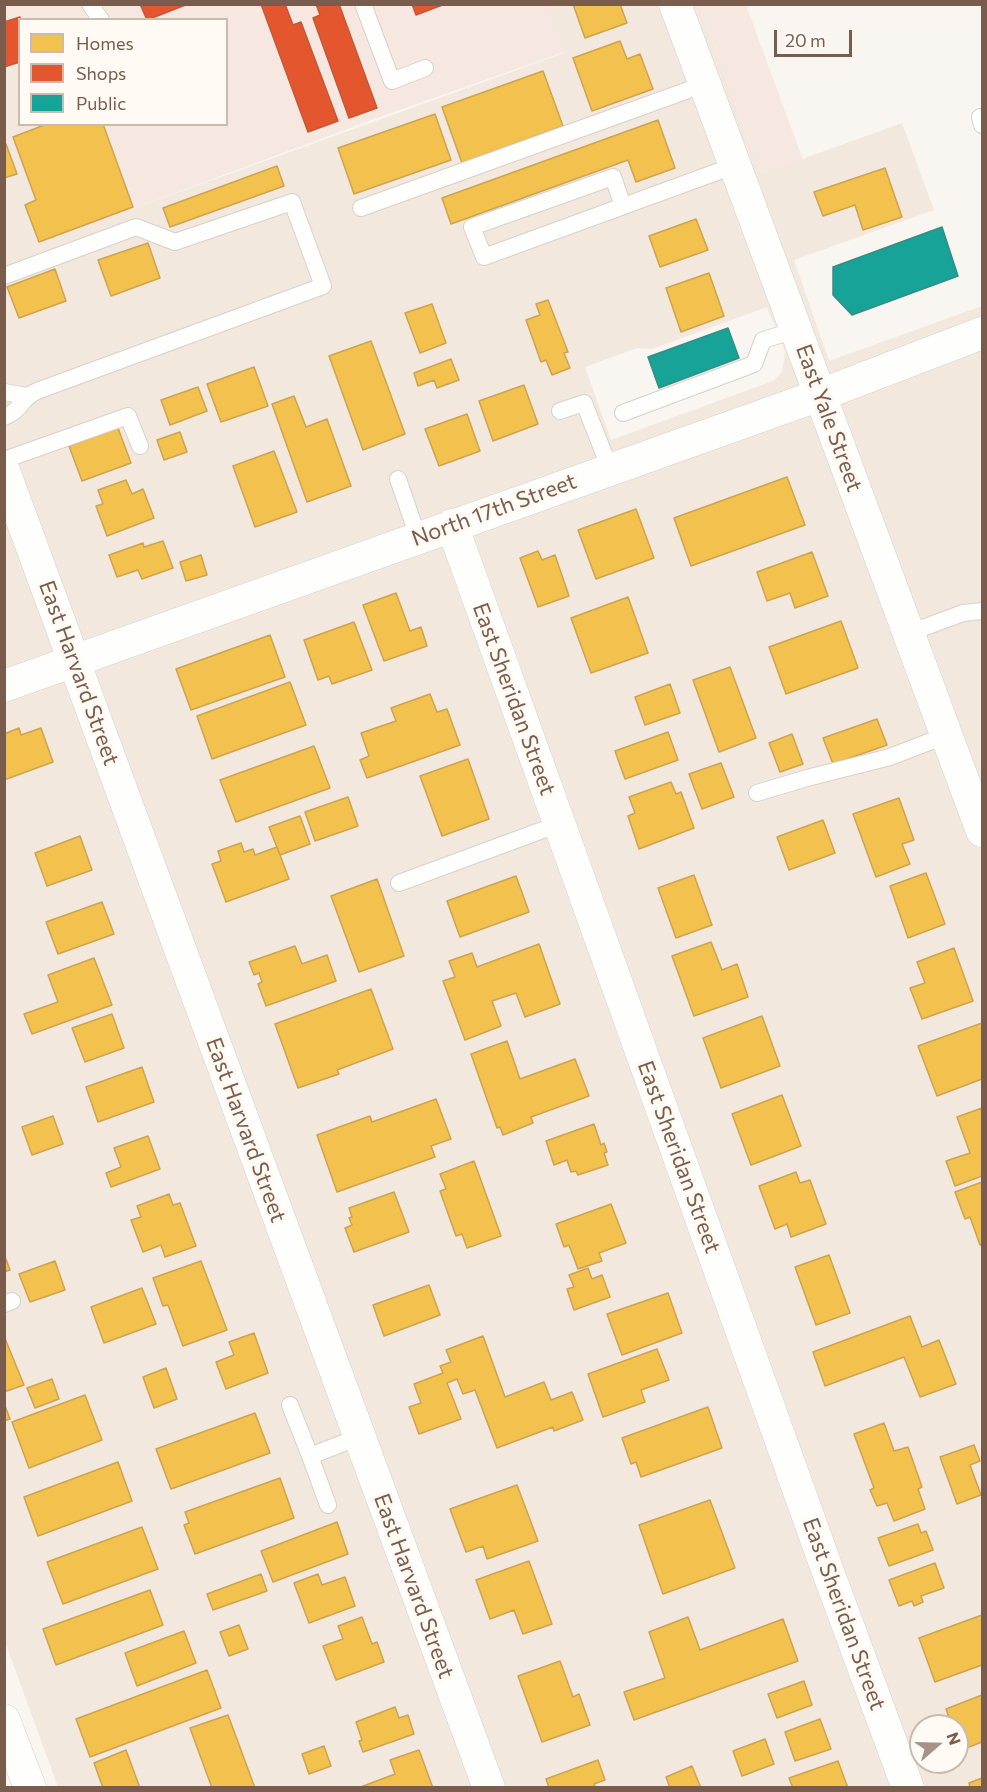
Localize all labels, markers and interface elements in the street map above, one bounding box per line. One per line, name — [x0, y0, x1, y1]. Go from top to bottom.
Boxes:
legend — [18, 18, 228, 126]
scale bar — [777, 18, 855, 56]
text: 20 m — [785, 29, 826, 51]
text: Homes — [76, 32, 134, 54]
text: Shops — [76, 62, 126, 84]
text: Public — [76, 92, 126, 114]
street label: East Yale Street — [790, 341, 868, 495]
street label: North 17th Street — [408, 468, 580, 552]
street label: East Harvard Street — [33, 577, 125, 769]
street label: East Sheridan Street — [467, 599, 561, 799]
street label: East Harvard Street — [200, 1034, 292, 1226]
street label: East Sheridan Street — [632, 1057, 726, 1257]
street label: East Harvard Street — [368, 1490, 460, 1682]
street label: East Sheridan Street — [797, 1514, 891, 1714]
north arrow — [909, 1714, 969, 1774]
text: N — [944, 1729, 965, 1747]

